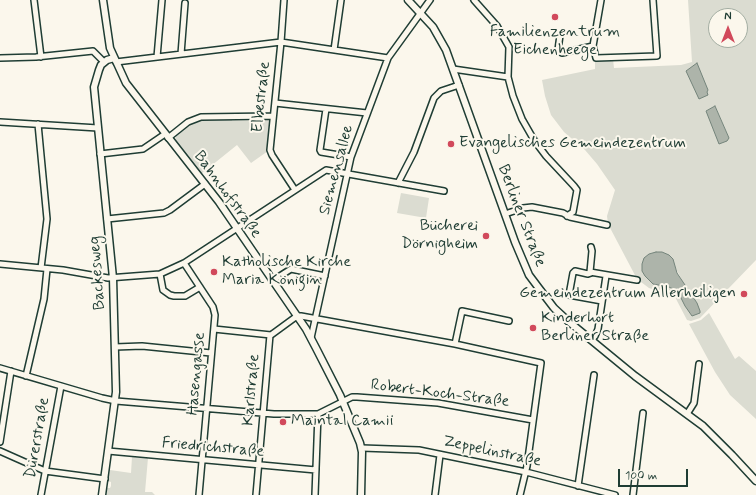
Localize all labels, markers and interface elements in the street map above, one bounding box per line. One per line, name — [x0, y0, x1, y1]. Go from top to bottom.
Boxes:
north arrow — [708, 8, 748, 48]
text: N — [724, 10, 732, 24]
marker: Familienzentrum Eichenheege — [550, 12, 560, 22]
place label: Familienzentrum Eichenheege — [490, 23, 620, 61]
street label: Elbestraße — [249, 60, 275, 134]
street label: Siemensallee — [316, 123, 358, 217]
place label: Evangelisches Gemeindezentrum — [459, 134, 686, 154]
marker: Evangelisches Gemeindezentrum — [446, 139, 456, 149]
street label: Bahnhofstraße — [189, 148, 265, 242]
street label: Berliner Straße — [493, 162, 549, 270]
place label: Bücherei Dörnigheim — [401, 217, 478, 255]
marker: Bücherei Dörnigheim — [481, 231, 491, 241]
street label: Backesweg — [86, 235, 110, 311]
place label: Katholische Kirche Maria Königin — [222, 253, 351, 291]
marker: Katholische Kirche Maria Königin — [209, 267, 219, 277]
place label: Gemeindezentrum Allerheiligen — [519, 284, 736, 304]
marker: Gemeindezentrum Allerheiligen — [739, 289, 749, 299]
place label: Kinderhort Berliner Straße — [541, 309, 649, 347]
marker: Kinderhort Berliner Straße — [528, 323, 538, 333]
street label: Hasengasse — [184, 332, 210, 416]
street label: Karlstraße — [239, 353, 265, 427]
street label: Robert-Koch-Straße — [370, 376, 510, 412]
street label: Dürerstraße — [21, 396, 55, 480]
place label: Maintal Camii — [291, 412, 394, 432]
marker: Maintal Camii — [278, 417, 288, 427]
street label: Zeppelinstraße — [441, 432, 543, 472]
street label: Friedrichstraße — [161, 434, 265, 462]
scale bar — [620, 461, 690, 487]
text: 100 m — [625, 468, 657, 484]

